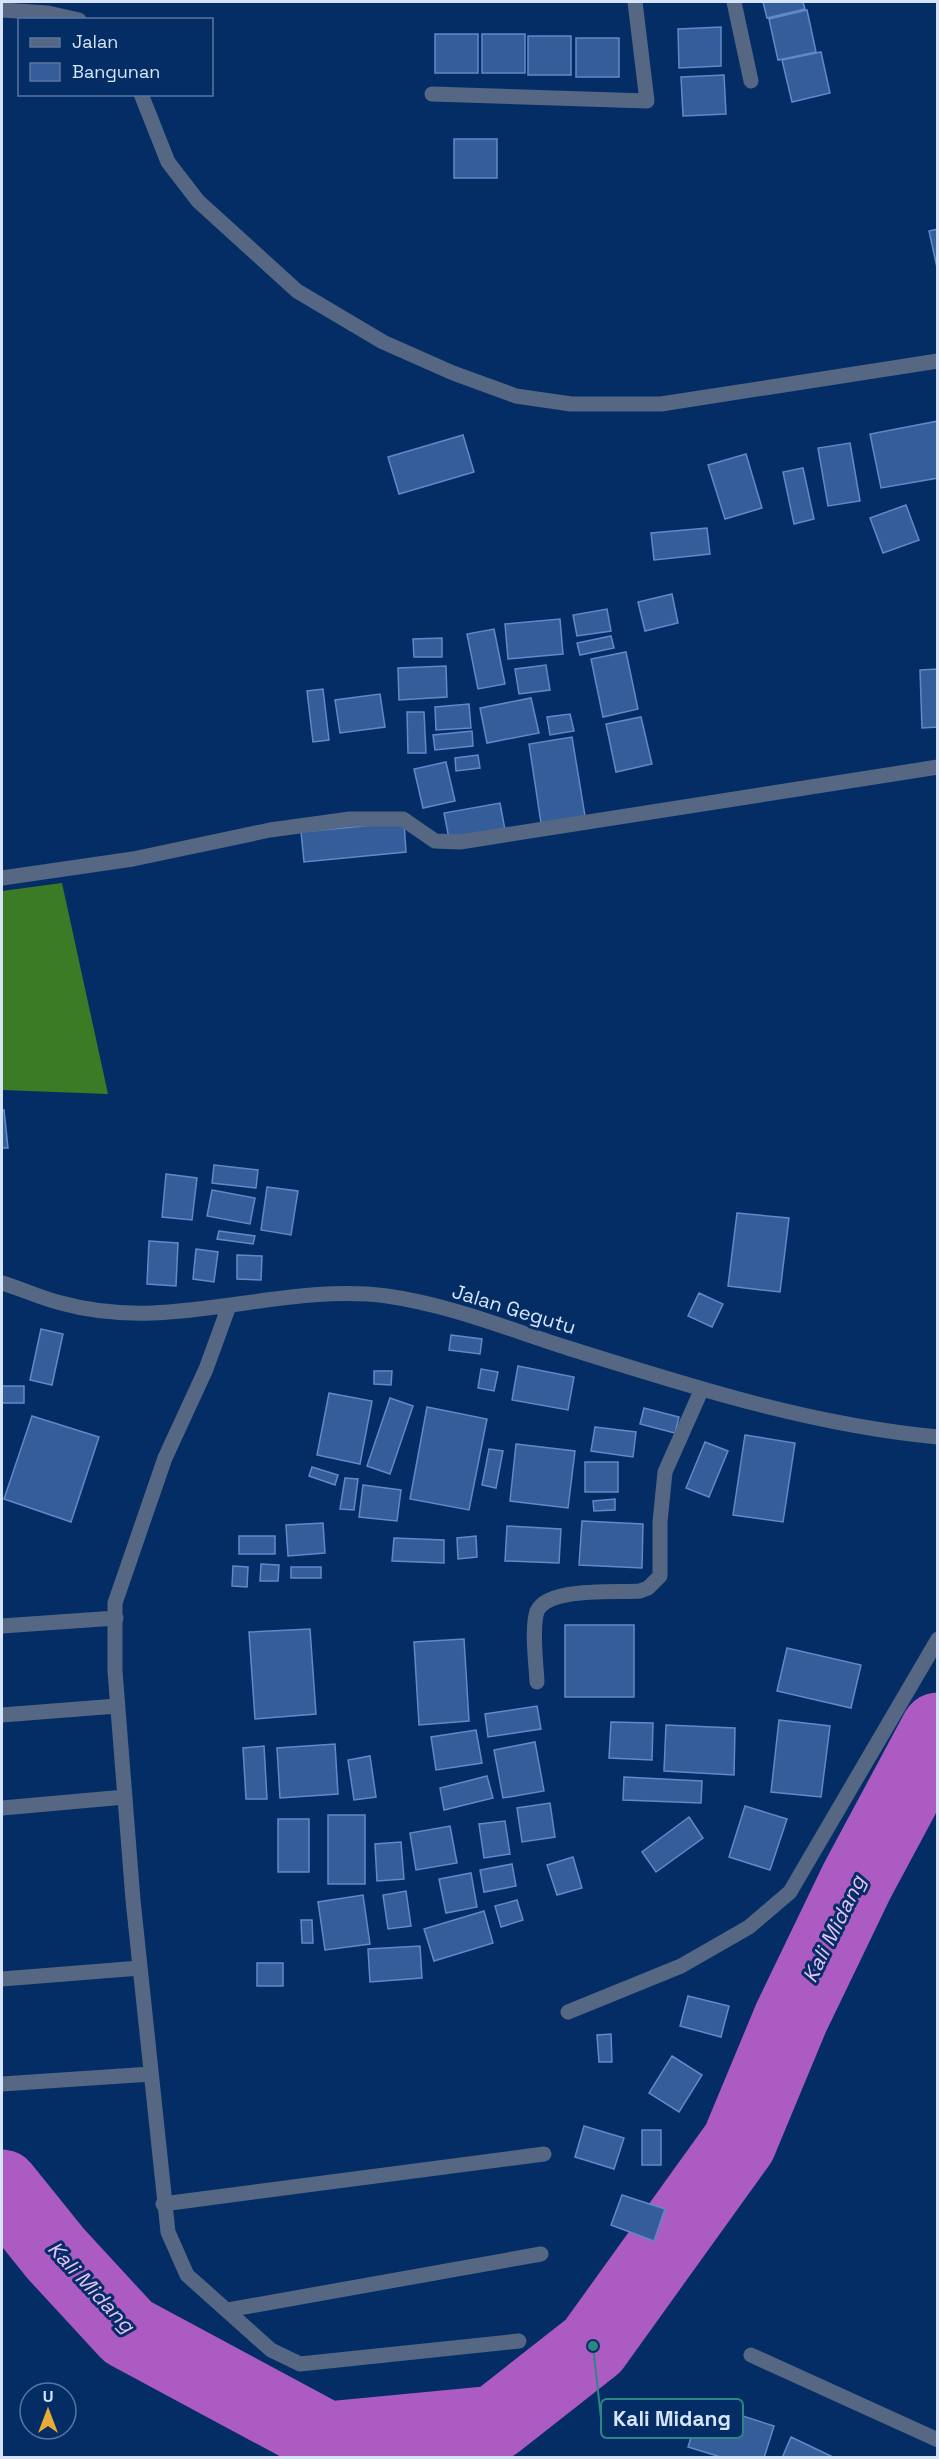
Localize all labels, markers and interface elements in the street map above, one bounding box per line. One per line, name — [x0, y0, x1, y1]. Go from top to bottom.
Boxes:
legend — [18, 18, 213, 96]
text: Jalan — [72, 30, 118, 53]
text: Bangunan — [72, 60, 160, 83]
street label: Jalan Gegutu — [449, 1278, 579, 1340]
water label: Kali Midang — [796, 1869, 872, 1987]
water label: Kali Midang — [42, 2235, 142, 2339]
north arrow — [18, 2381, 78, 2441]
text: U — [43, 2386, 53, 2407]
callout: Kali Midang — [601, 2399, 743, 2438]
text: Kali Midang — [613, 2405, 731, 2432]

